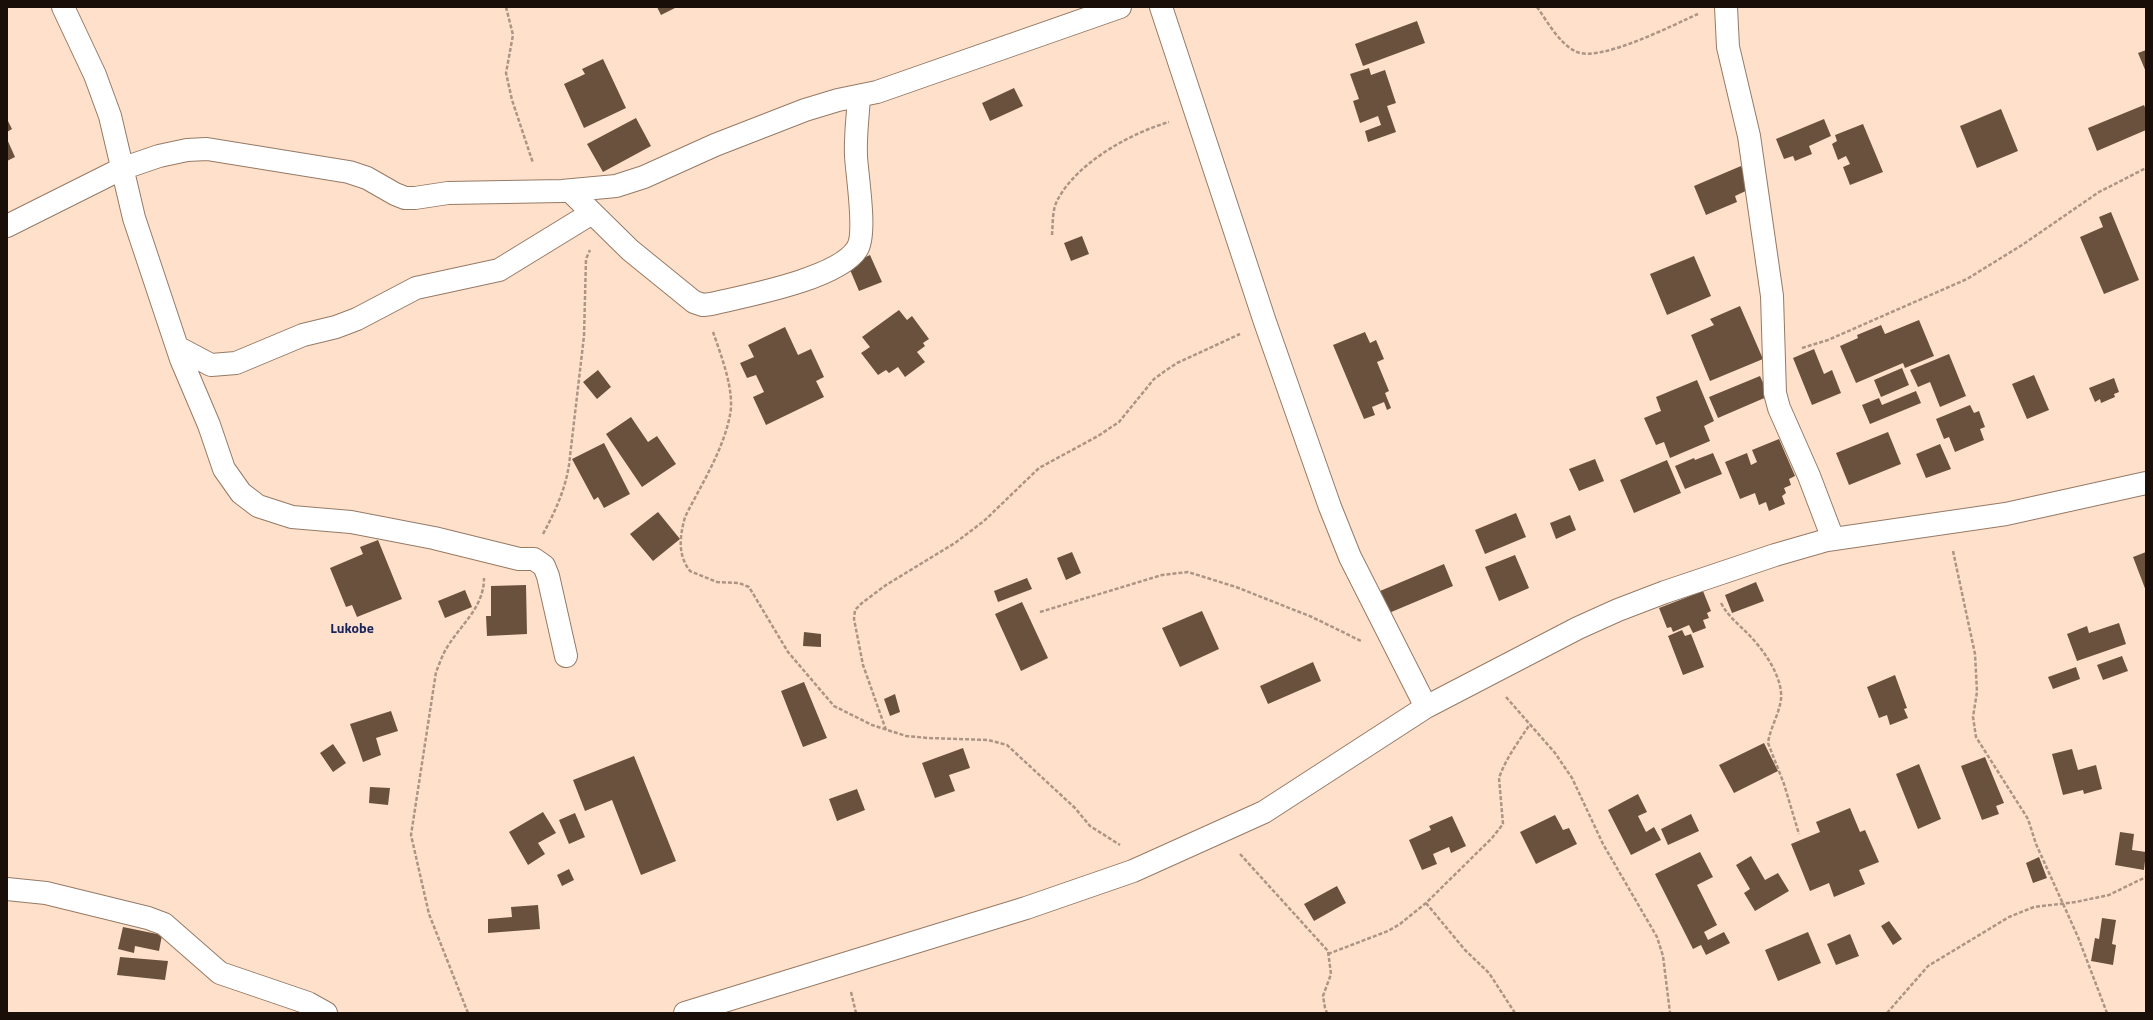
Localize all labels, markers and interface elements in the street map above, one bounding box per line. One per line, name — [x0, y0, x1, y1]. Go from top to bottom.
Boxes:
district label: Lukobe — [330, 622, 374, 638]

